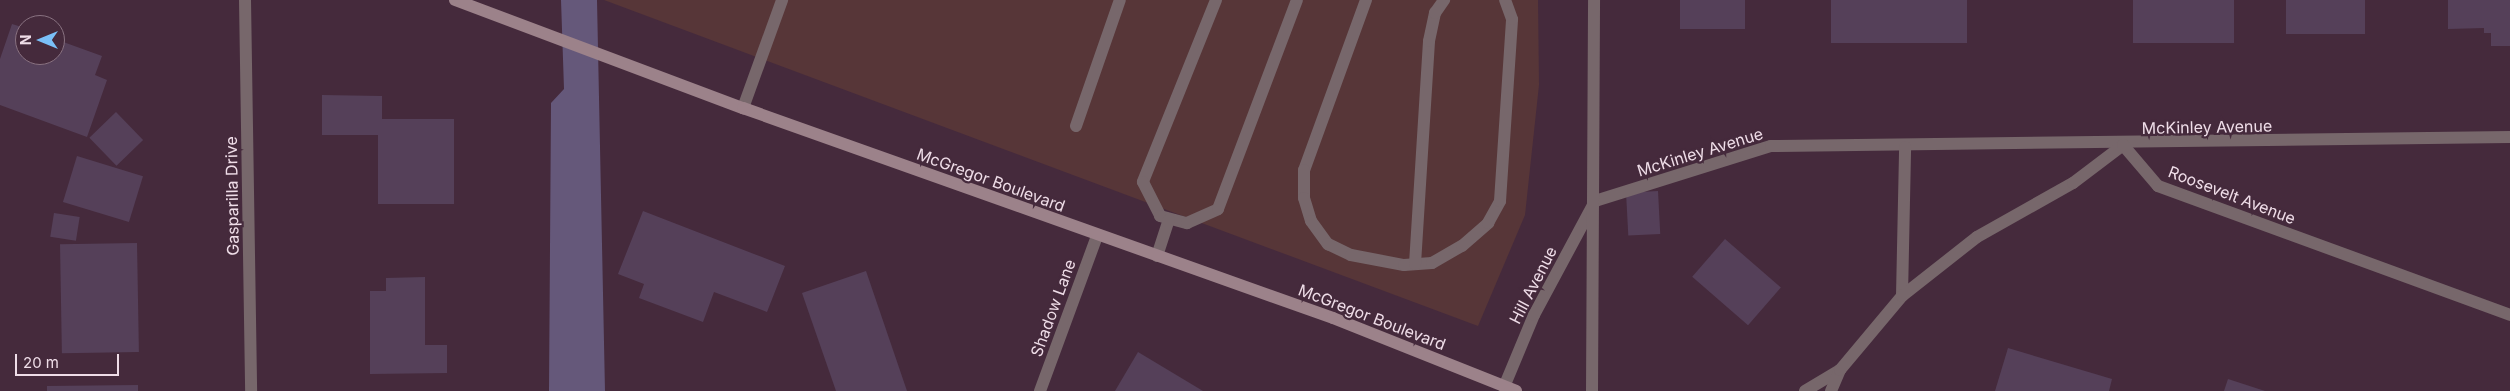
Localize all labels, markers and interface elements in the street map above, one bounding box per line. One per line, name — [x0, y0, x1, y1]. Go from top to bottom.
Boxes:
north arrow — [15, 15, 65, 65]
text: N — [17, 35, 34, 45]
street label: McKinley Avenue — [2142, 116, 2272, 138]
street label: McKinley Avenue — [1635, 124, 1765, 180]
street label: Gasparilla Drive — [221, 136, 243, 256]
street label: McGregor Boulevard — [914, 144, 1068, 216]
street label: Roosevelt Avenue — [2166, 162, 2298, 228]
street label: Hill Avenue — [1505, 243, 1561, 327]
street label: Shadow Lane — [1026, 257, 1080, 359]
street label: McGregor Boulevard — [1296, 280, 1448, 354]
scale bar — [18, 344, 121, 376]
text: 20 m — [23, 353, 59, 372]

